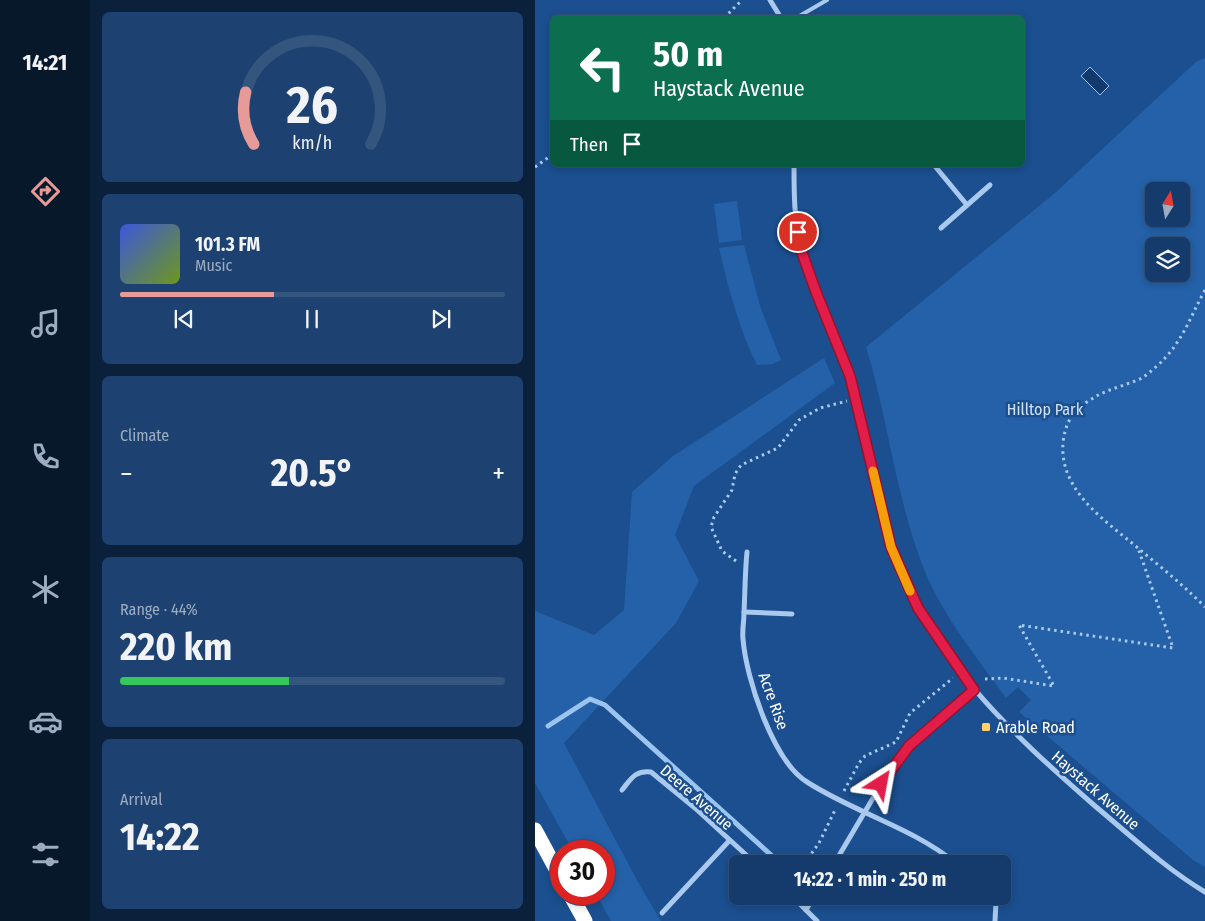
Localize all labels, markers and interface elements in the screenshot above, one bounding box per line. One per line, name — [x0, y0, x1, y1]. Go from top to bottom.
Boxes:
text: 50 m — [653, 33, 723, 75]
icon: left — [570, 35, 635, 100]
text: 14:21 — [23, 49, 67, 76]
text: 26 — [286, 74, 338, 137]
text: Haystack Avenue — [653, 75, 805, 102]
icon: arrive — [618, 130, 646, 158]
text: km/h — [293, 132, 332, 154]
text: Then — [570, 133, 608, 156]
icon: directions — [28, 174, 63, 209]
north arrow — [1145, 182, 1190, 228]
map controls — [1145, 182, 1190, 282]
pin — [777, 211, 819, 253]
icon: arrive — [784, 218, 812, 246]
text: 101.3 FM — [195, 233, 260, 256]
button: layers — [1145, 237, 1190, 282]
text: Music — [195, 256, 232, 275]
icon: previous — [170, 305, 198, 333]
icon: pause — [298, 305, 326, 333]
icon: next — [427, 305, 455, 333]
icon: music — [28, 306, 63, 341]
park label: Hilltop Park — [1007, 400, 1084, 419]
text: Climate — [120, 426, 169, 445]
icon: phone — [28, 439, 63, 474]
text: 20.5° — [271, 450, 354, 496]
text: − — [120, 457, 133, 490]
text: + — [492, 457, 505, 490]
icon: climate — [28, 572, 63, 607]
text: Range · 44% — [120, 600, 198, 619]
text: 220 km — [120, 624, 232, 670]
street label: Acre Rise — [754, 670, 793, 732]
icon: car — [28, 704, 63, 739]
place label: Arable Road — [996, 718, 1075, 737]
marker: Arable Road — [980, 721, 992, 733]
street label: Haystack Avenue — [1048, 747, 1144, 834]
position arrow — [854, 757, 906, 809]
street label: Deere Avenue — [656, 761, 737, 834]
text: Arrival — [120, 790, 162, 809]
text: 14:22 — [120, 814, 200, 860]
icon: filters — [28, 837, 63, 872]
speed limit sign: 30 — [550, 840, 615, 905]
text: 14:22 · 1 min · 250 m — [794, 868, 946, 891]

